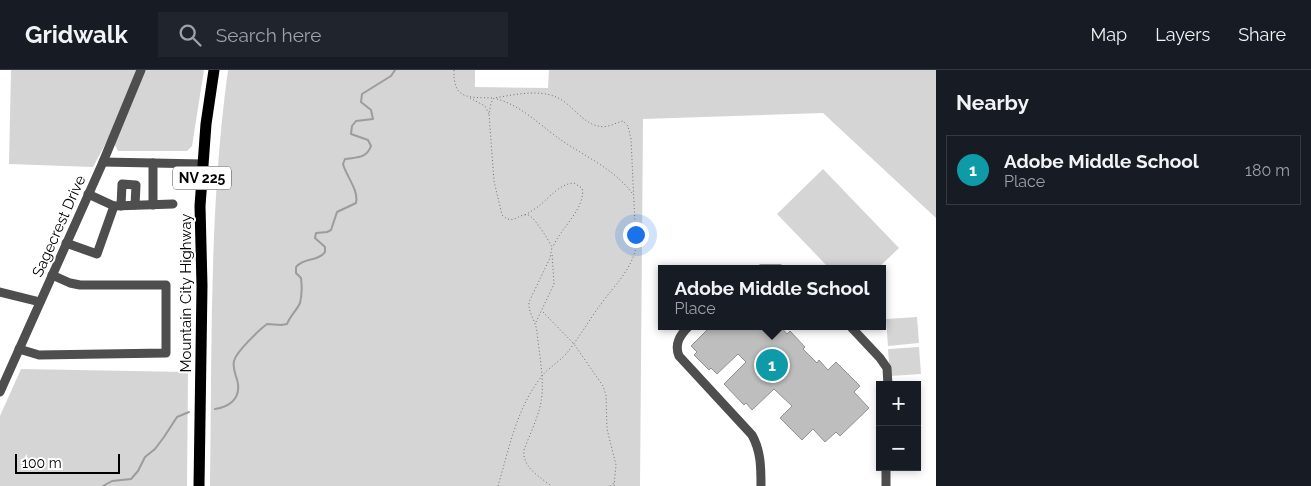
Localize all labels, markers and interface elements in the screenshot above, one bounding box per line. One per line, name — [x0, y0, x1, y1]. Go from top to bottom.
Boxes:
search box — [158, 12, 508, 57]
text: Gridwalk — [25, 20, 128, 49]
icon: search — [176, 21, 204, 49]
text: Search here — [216, 24, 321, 46]
text: Map — [1091, 24, 1127, 45]
text: Layers — [1155, 24, 1210, 45]
text: Share — [1238, 24, 1286, 45]
text: Nearby — [956, 90, 1029, 115]
text: Adobe Middle School — [1004, 150, 1199, 172]
text: 1 — [969, 161, 977, 180]
text: 180 m — [1245, 161, 1290, 180]
road number: NV 225 — [173, 166, 231, 190]
street label: Sagecrest Drive — [29, 172, 90, 280]
text: Place — [1004, 172, 1045, 191]
street label: Mountain City Highway — [177, 214, 195, 372]
your location — [623, 222, 649, 248]
popup — [658, 265, 886, 330]
text: Adobe Middle School — [675, 277, 869, 299]
text: Place — [675, 299, 716, 318]
pin: 1 — [756, 346, 788, 384]
map controls — [876, 381, 921, 471]
button: + — [876, 381, 921, 426]
button: − — [876, 426, 921, 471]
scale bar — [15, 451, 120, 474]
text: 100 m — [22, 455, 62, 471]

